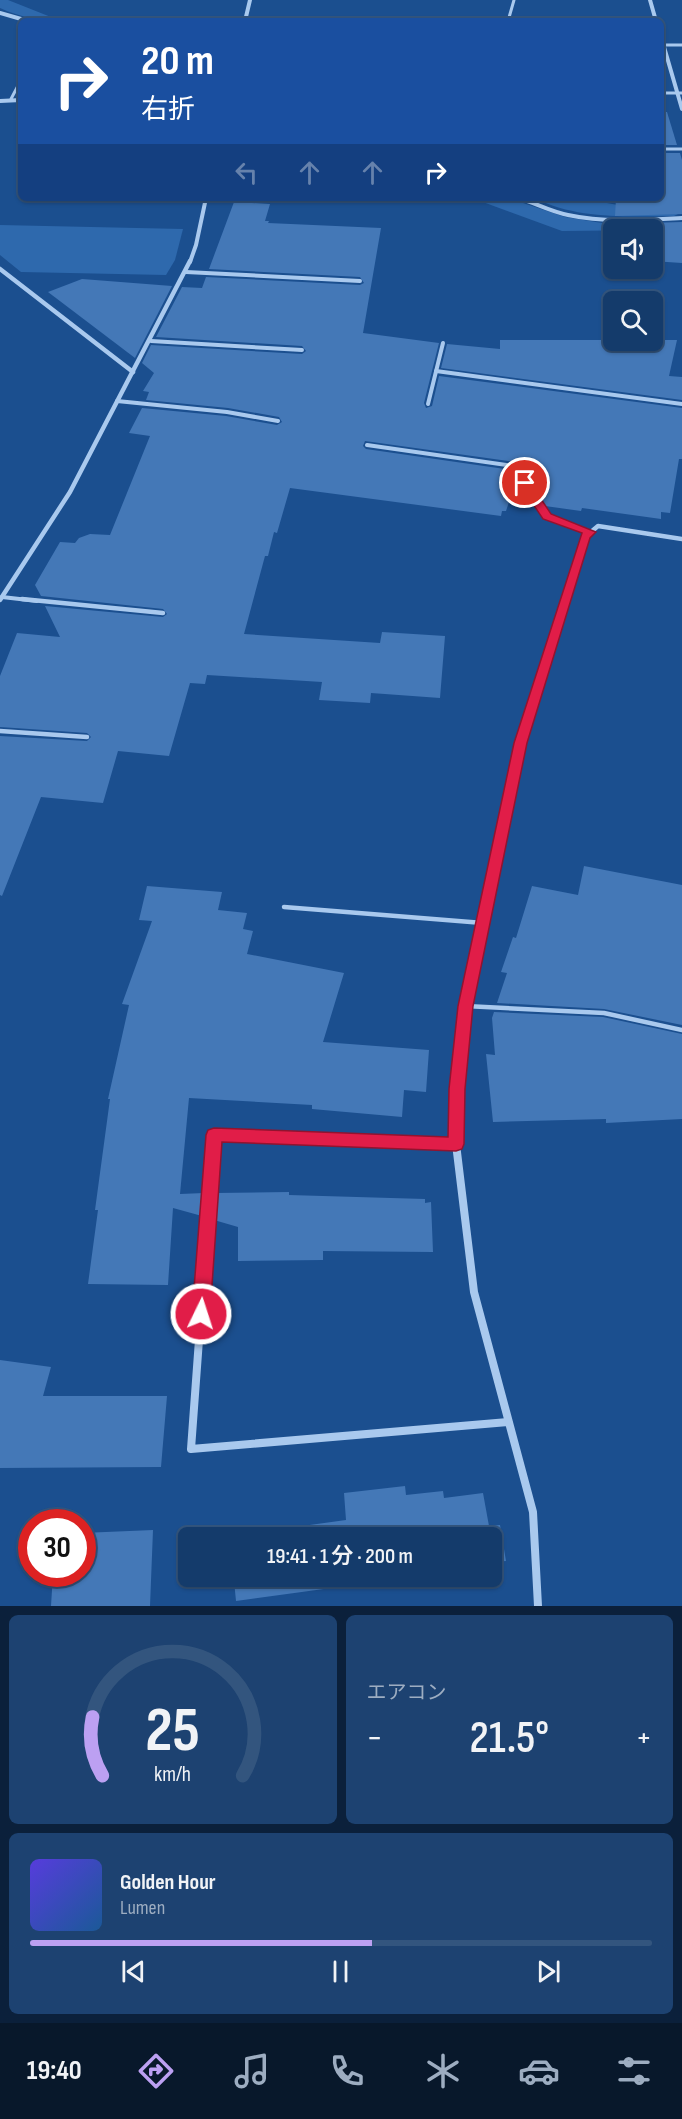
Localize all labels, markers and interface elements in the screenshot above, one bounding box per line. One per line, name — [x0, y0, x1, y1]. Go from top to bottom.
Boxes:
text: 20 m — [141, 36, 214, 87]
icon: right — [42, 42, 120, 120]
text: 右折 — [141, 94, 195, 126]
icon: left — [230, 156, 263, 189]
icon: ahead — [293, 156, 326, 189]
icon: ahead — [356, 156, 389, 189]
icon: right — [419, 156, 452, 189]
map controls — [603, 219, 663, 351]
button: sound — [603, 219, 663, 279]
button: search — [603, 291, 663, 351]
pin — [499, 457, 550, 508]
icon: arrive — [508, 466, 541, 499]
position arrow — [169, 1282, 233, 1346]
speed limit sign: 30 — [18, 1509, 96, 1587]
text: 19:41 · 1 分 · 200 m — [267, 1543, 413, 1570]
text: エアコン — [367, 1681, 447, 1705]
text: 25 — [145, 1694, 200, 1769]
text: 21.5° — [469, 1711, 549, 1766]
text: − — [367, 1718, 383, 1758]
text: + — [636, 1718, 652, 1758]
text: km/h — [154, 1763, 191, 1788]
text: Golden Hour — [120, 1869, 216, 1896]
text: Lumen — [120, 1896, 165, 1920]
icon: previous — [117, 1955, 150, 1988]
icon: pause — [324, 1955, 357, 1988]
icon: next — [532, 1955, 565, 1988]
icon: directions — [135, 2050, 177, 2092]
icon: music — [231, 2050, 273, 2092]
icon: phone — [326, 2050, 368, 2092]
icon: climate — [422, 2050, 464, 2092]
icon: car — [518, 2050, 560, 2092]
icon: filters — [613, 2050, 655, 2092]
text: 19:40 — [27, 2055, 82, 2087]

